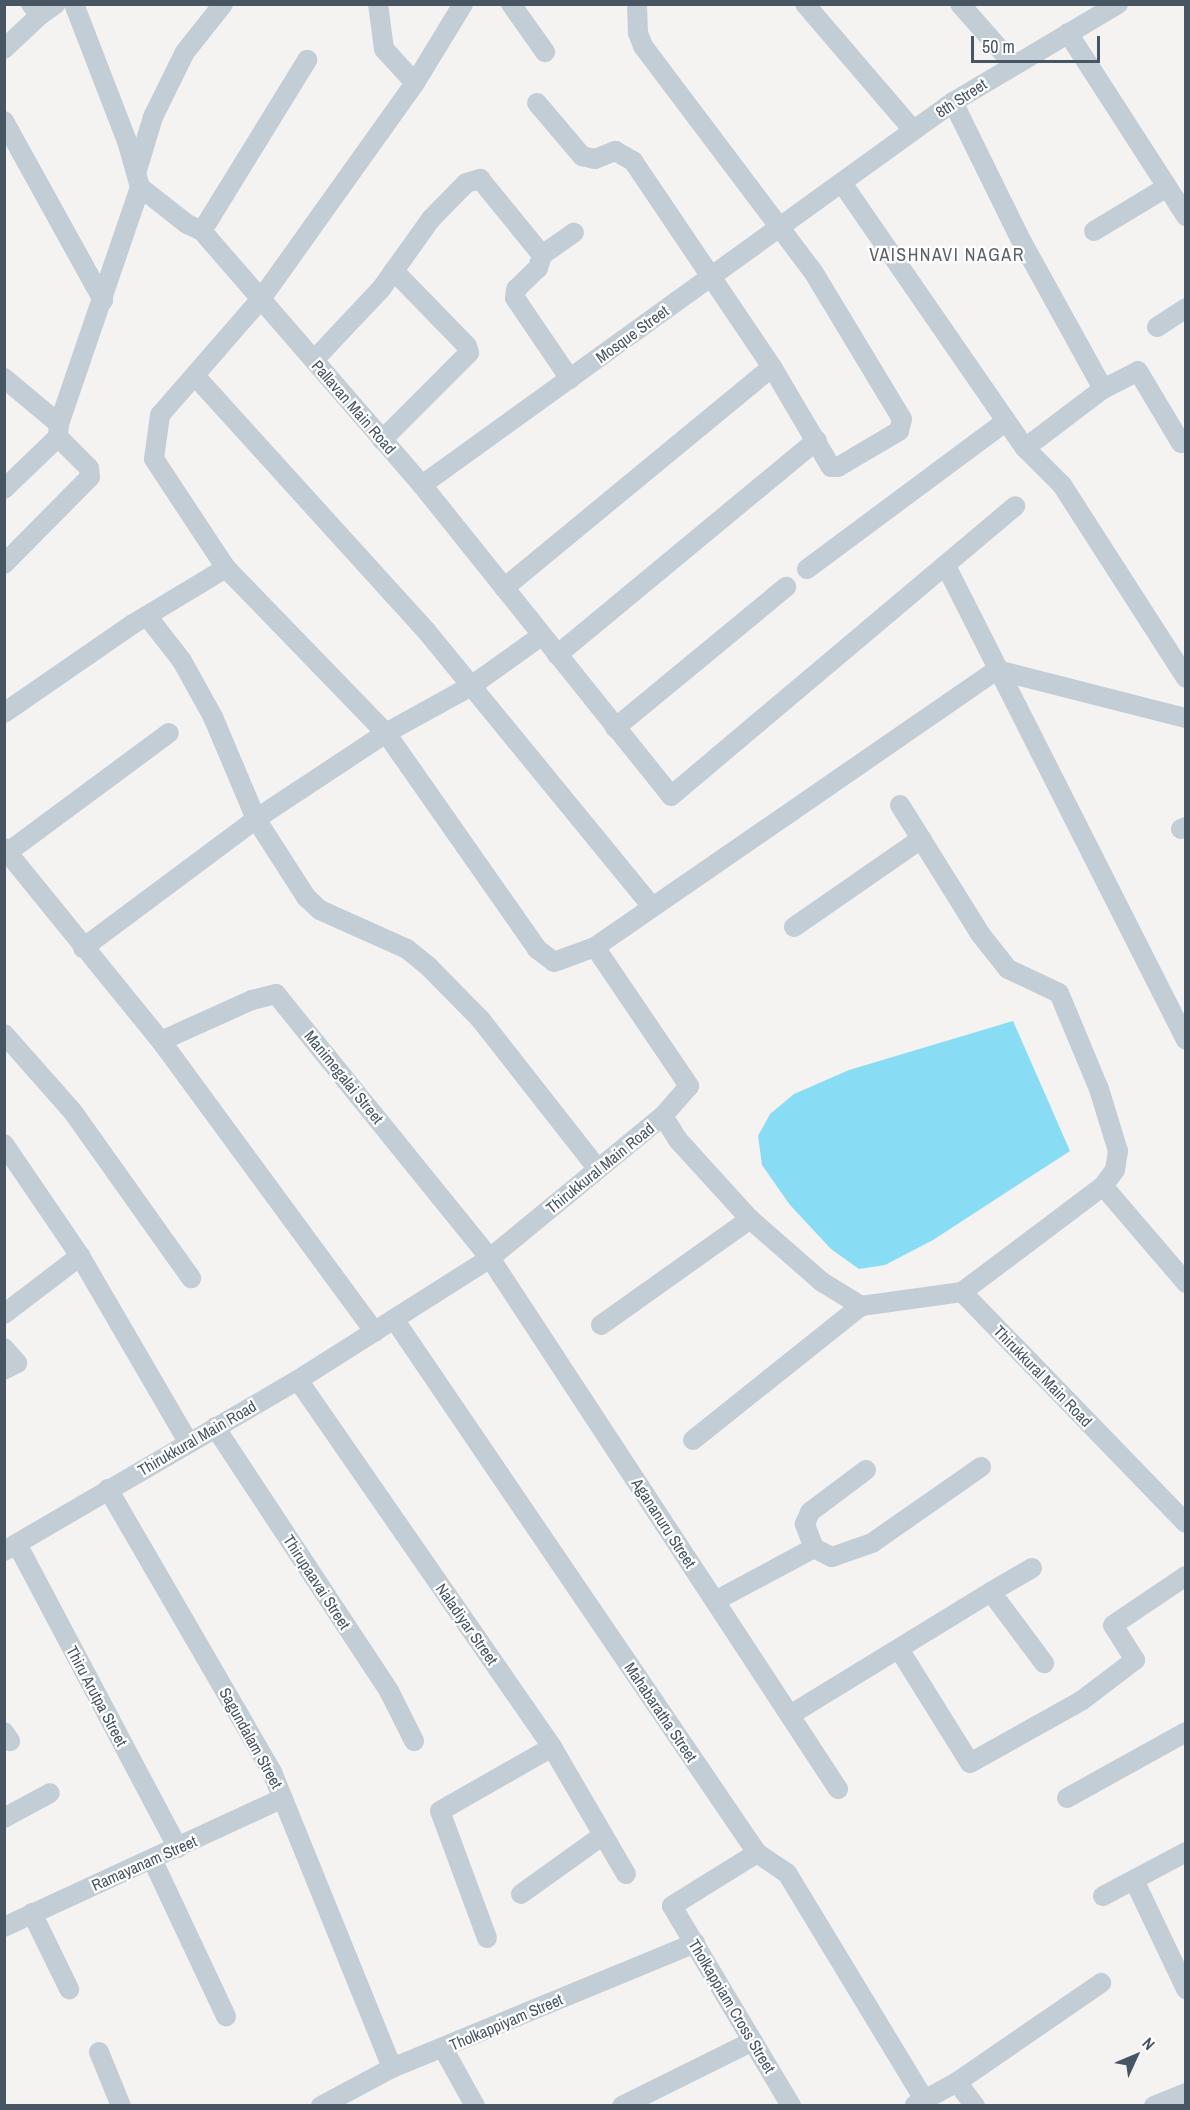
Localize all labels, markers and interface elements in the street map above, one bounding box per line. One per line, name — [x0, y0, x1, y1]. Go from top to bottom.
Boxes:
scale bar — [974, 24, 1103, 62]
text: 50 m — [982, 34, 1015, 59]
street label: 8th Street — [932, 74, 990, 122]
district label: VAISHNAVI NAGAR — [869, 244, 1025, 266]
street label: Mosque Street — [592, 301, 672, 367]
street label: Pallavan Main Road — [308, 356, 400, 458]
street label: Manimegalai Street — [301, 1026, 387, 1128]
street label: Thirukkural Main Road — [542, 1119, 658, 1217]
street label: Thirukkural Main Road — [990, 1321, 1096, 1431]
street label: Thirukkural Main Road — [134, 1396, 260, 1480]
street label: Agananuru Street — [628, 1475, 700, 1571]
street label: Thirupaavai Street — [279, 1531, 355, 1633]
street label: Naladiyar Street — [432, 1580, 502, 1668]
street label: Thiru Arutpa Street — [62, 1642, 132, 1750]
street label: Mahabaratha Street — [621, 1659, 701, 1765]
street label: Sagundalam Street — [215, 1684, 287, 1792]
street label: Ramayanam Street — [88, 1831, 200, 1895]
street label: Tholkappiam Cross Street — [685, 1936, 779, 2076]
street label: Tholkappiyam Street — [447, 1990, 565, 2054]
north arrow — [1106, 2026, 1166, 2086]
text: N — [1138, 2032, 1160, 2055]

